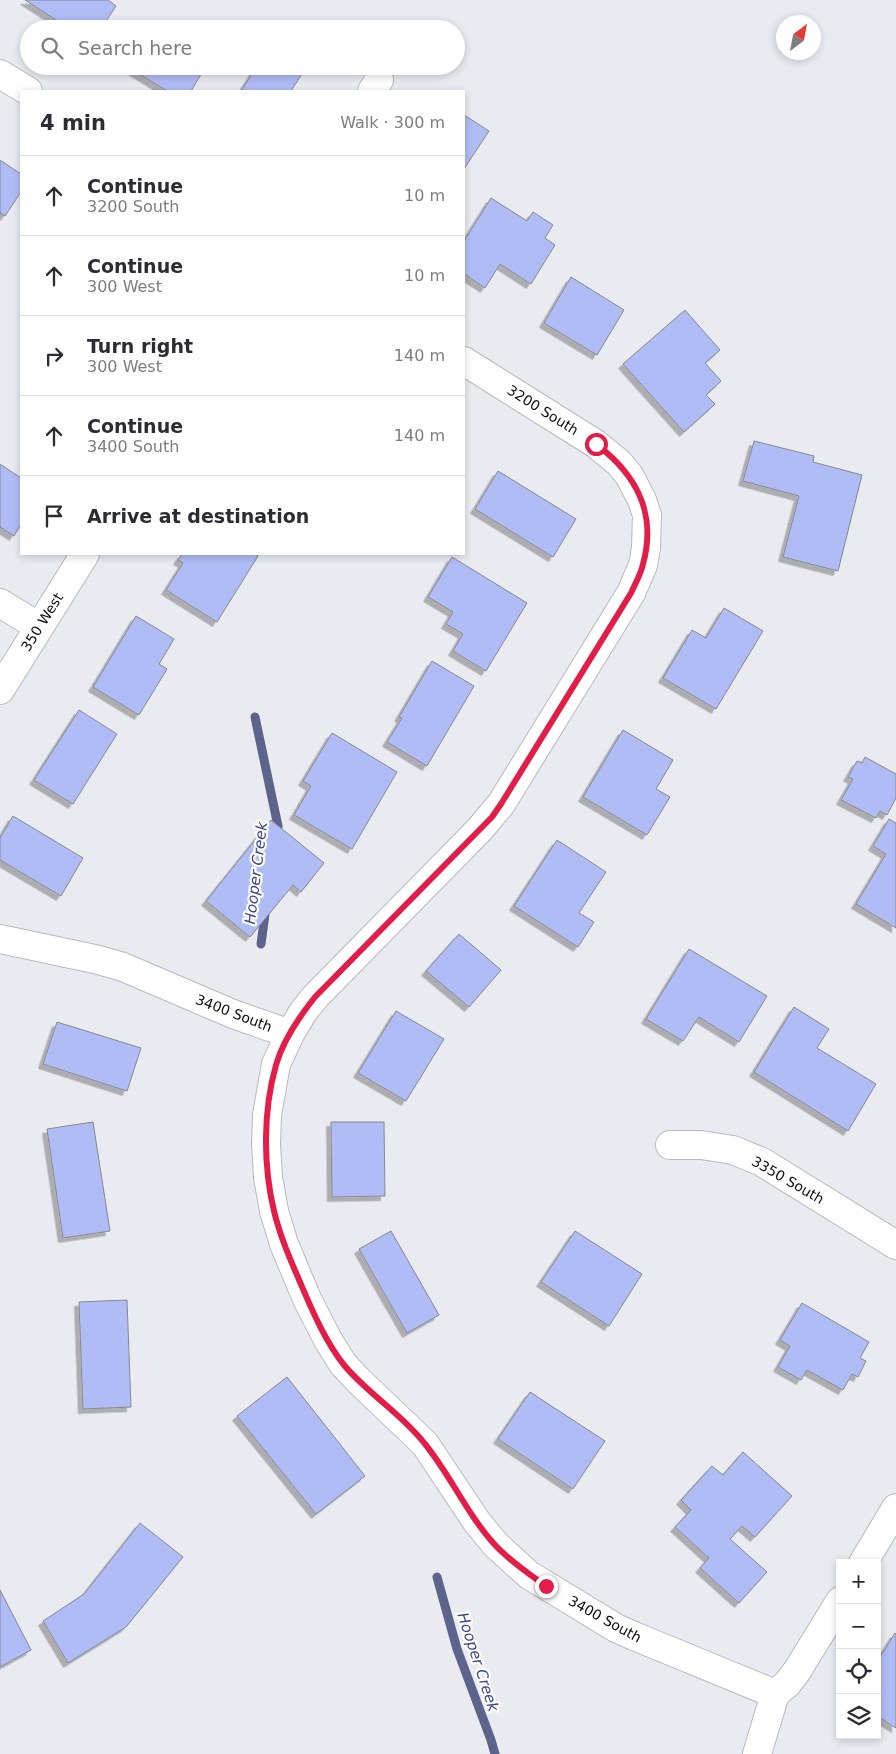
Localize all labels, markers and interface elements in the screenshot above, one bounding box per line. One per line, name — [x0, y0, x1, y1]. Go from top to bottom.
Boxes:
north arrow — [776, 15, 821, 60]
search box — [20, 20, 465, 75]
icon: search — [38, 34, 66, 62]
text: Search here — [78, 37, 192, 59]
text: 4 min — [40, 111, 106, 135]
text: Walk · 300 m — [340, 113, 445, 132]
text: Continue — [87, 175, 183, 197]
icon: ahead — [40, 182, 68, 210]
text: 10 m — [404, 186, 445, 205]
text: 3200 South — [87, 197, 179, 216]
text: Continue — [87, 255, 183, 277]
icon: ahead — [40, 262, 68, 290]
text: 10 m — [404, 266, 445, 285]
text: 300 West — [87, 277, 162, 296]
text: Turn right — [87, 335, 193, 357]
icon: right — [40, 342, 68, 370]
text: 140 m — [394, 346, 445, 365]
text: 300 West — [87, 357, 162, 376]
street label: 3200 South — [505, 382, 581, 438]
text: Continue — [87, 415, 183, 437]
icon: ahead — [40, 422, 68, 450]
text: 140 m — [394, 426, 445, 445]
route start — [585, 433, 608, 456]
text: 3400 South — [87, 437, 179, 456]
icon: arrive — [40, 502, 68, 530]
text: Arrive at destination — [87, 505, 309, 527]
street label: 350 West — [18, 590, 66, 654]
water label: Hooper Creek — [241, 819, 271, 925]
street label: 3400 South — [193, 991, 275, 1035]
street label: 3350 South — [749, 1153, 827, 1207]
map controls — [836, 1559, 881, 1739]
button: + — [836, 1559, 881, 1604]
route end — [535, 1575, 558, 1598]
street label: 3400 South — [566, 1592, 644, 1646]
button: − — [836, 1604, 881, 1649]
water label: Hooper Creek — [454, 1610, 503, 1715]
button: locate — [836, 1649, 881, 1694]
button: layers — [836, 1694, 881, 1739]

